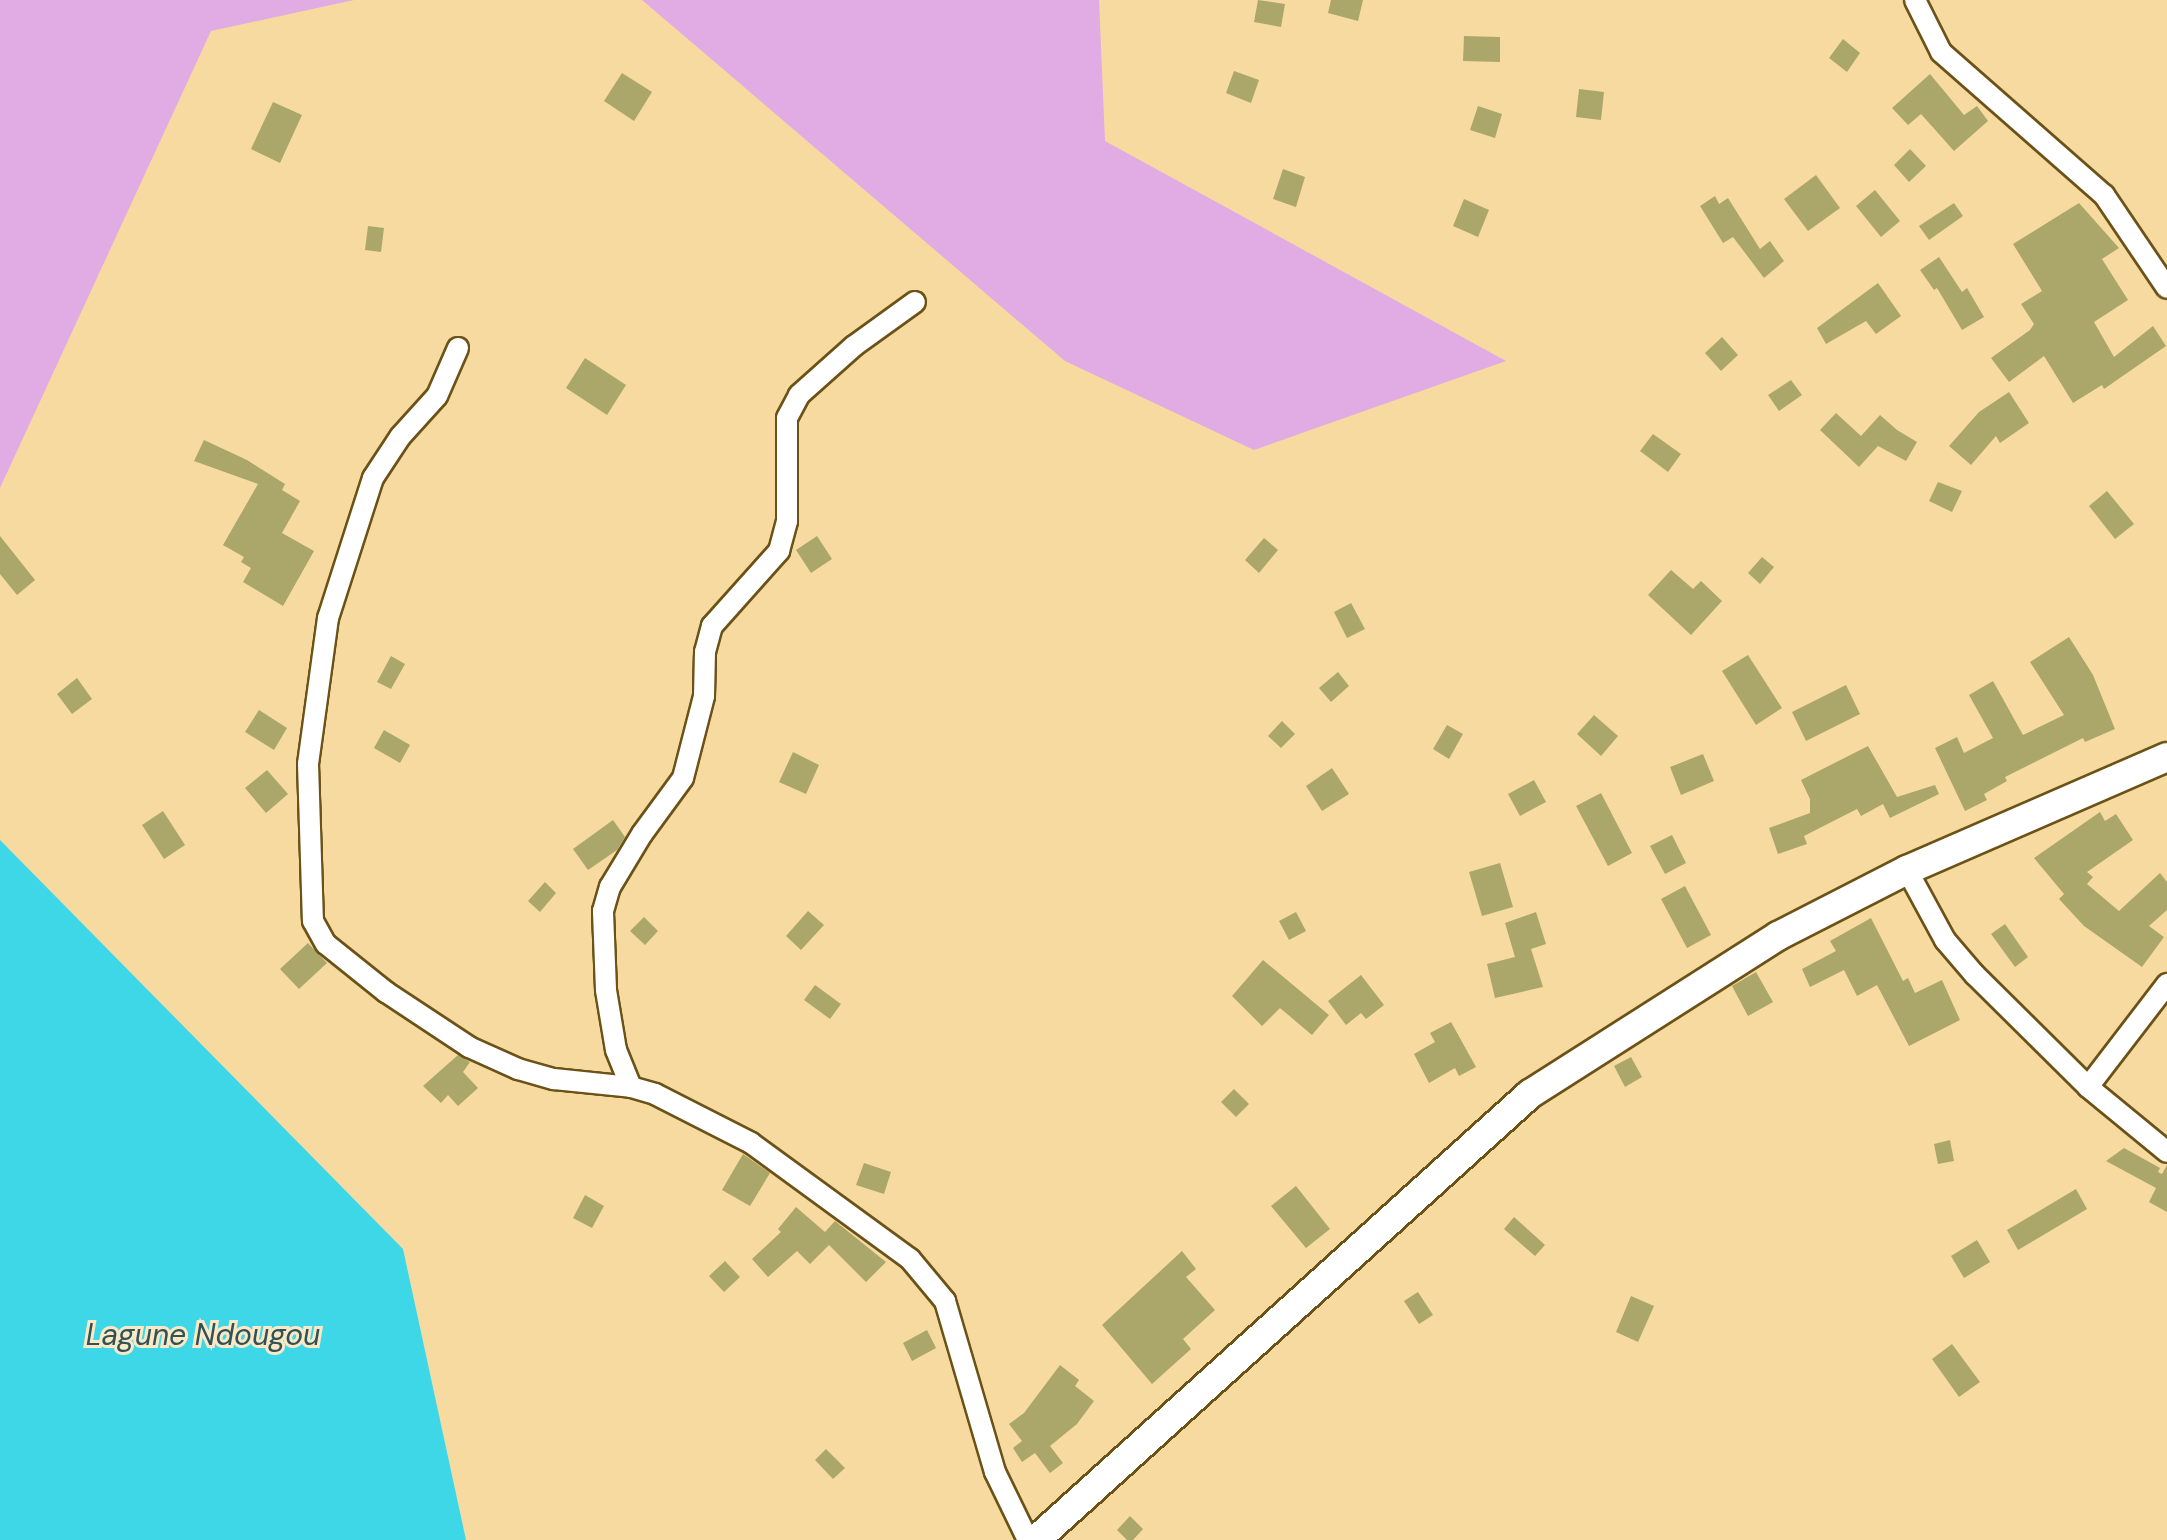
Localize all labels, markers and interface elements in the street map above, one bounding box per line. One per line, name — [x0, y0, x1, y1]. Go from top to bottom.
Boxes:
water label: Lagune Ndougou — [86, 1317, 320, 1353]

